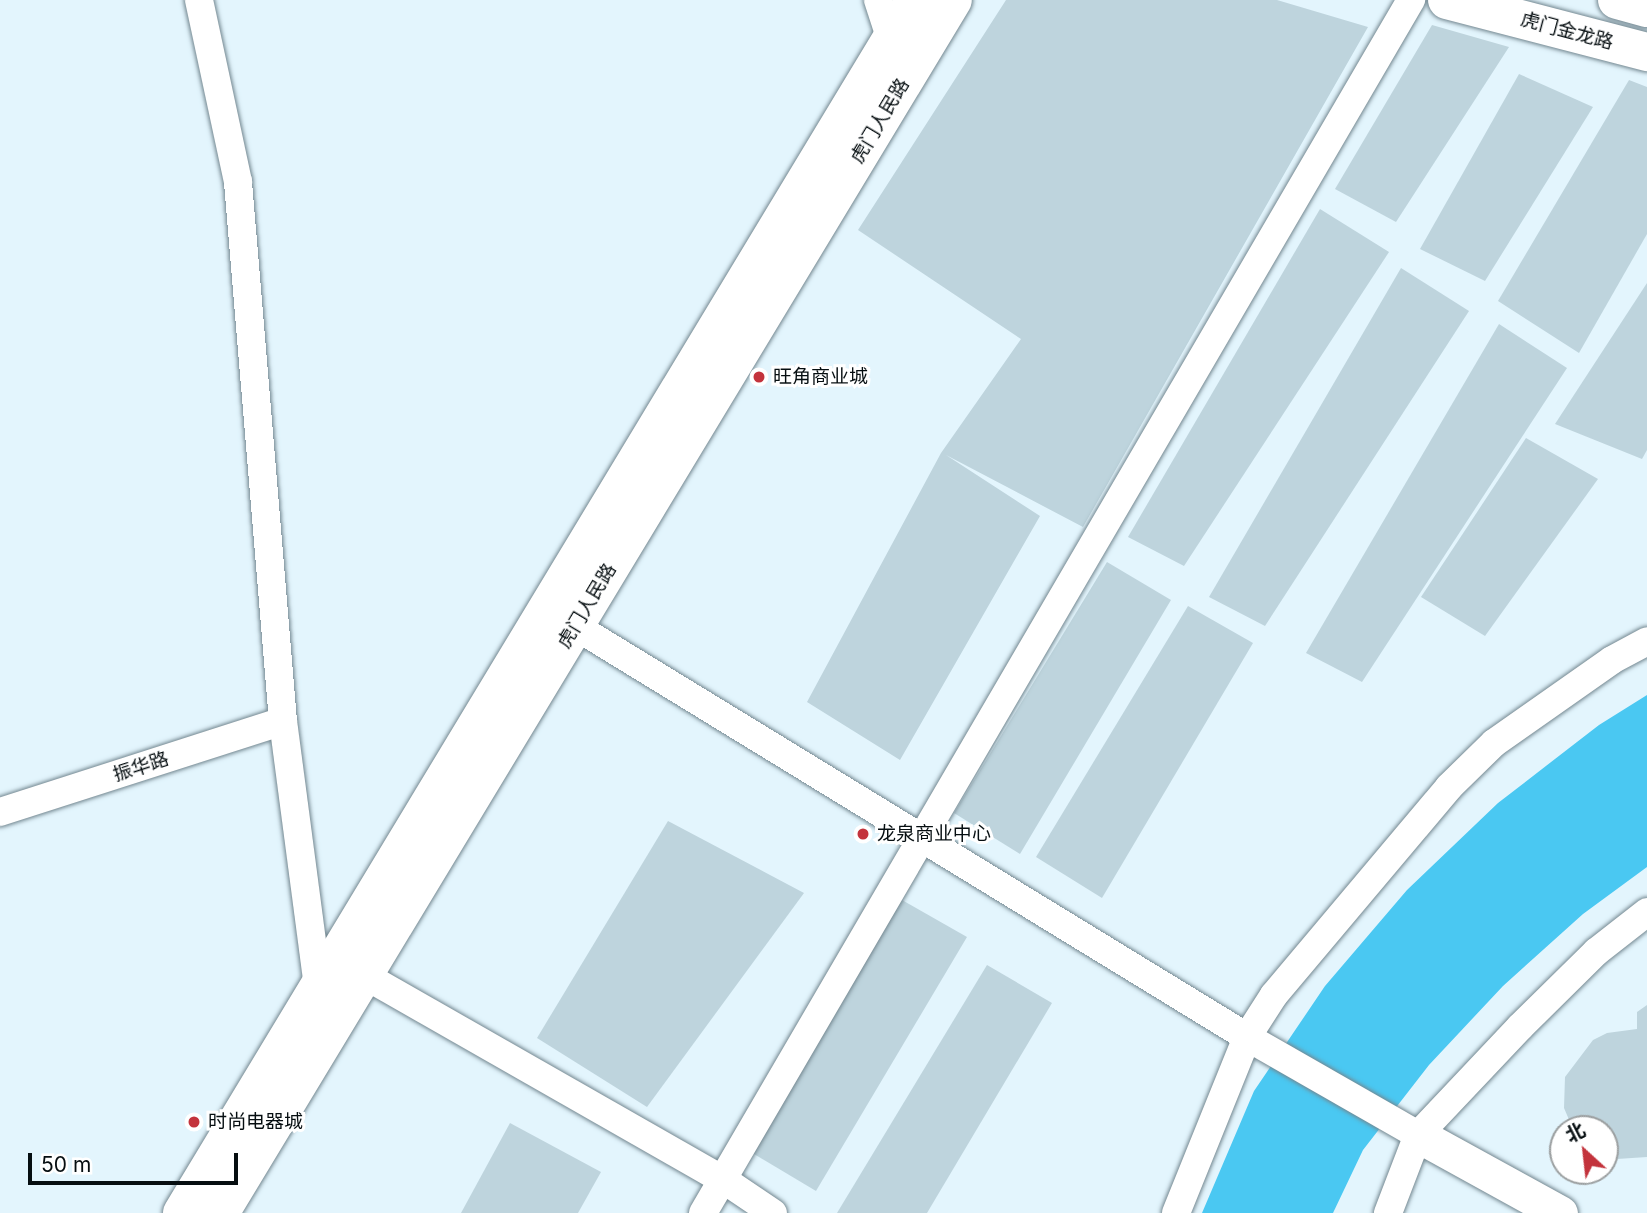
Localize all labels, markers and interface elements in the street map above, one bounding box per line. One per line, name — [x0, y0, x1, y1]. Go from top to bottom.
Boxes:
street label: 虎门金龙路 — [1518, 8, 1616, 54]
street label: 虎门人民路 — [846, 74, 914, 168]
place label: 旺角商业城 — [773, 366, 868, 388]
marker: 旺角商业城 — [751, 369, 767, 385]
street label: 虎门人民路 — [553, 559, 621, 653]
street label: 振华路 — [110, 747, 172, 787]
place label: 龙泉商业中心 — [877, 823, 991, 845]
marker: 龙泉商业中心 — [855, 826, 871, 842]
place label: 时尚电器城 — [208, 1111, 303, 1133]
marker: 时尚电器城 — [186, 1114, 202, 1130]
north arrow — [1549, 1115, 1619, 1185]
text: 北 — [1561, 1118, 1589, 1147]
scale bar — [32, 1140, 242, 1184]
text: 50 m — [41, 1152, 91, 1177]

